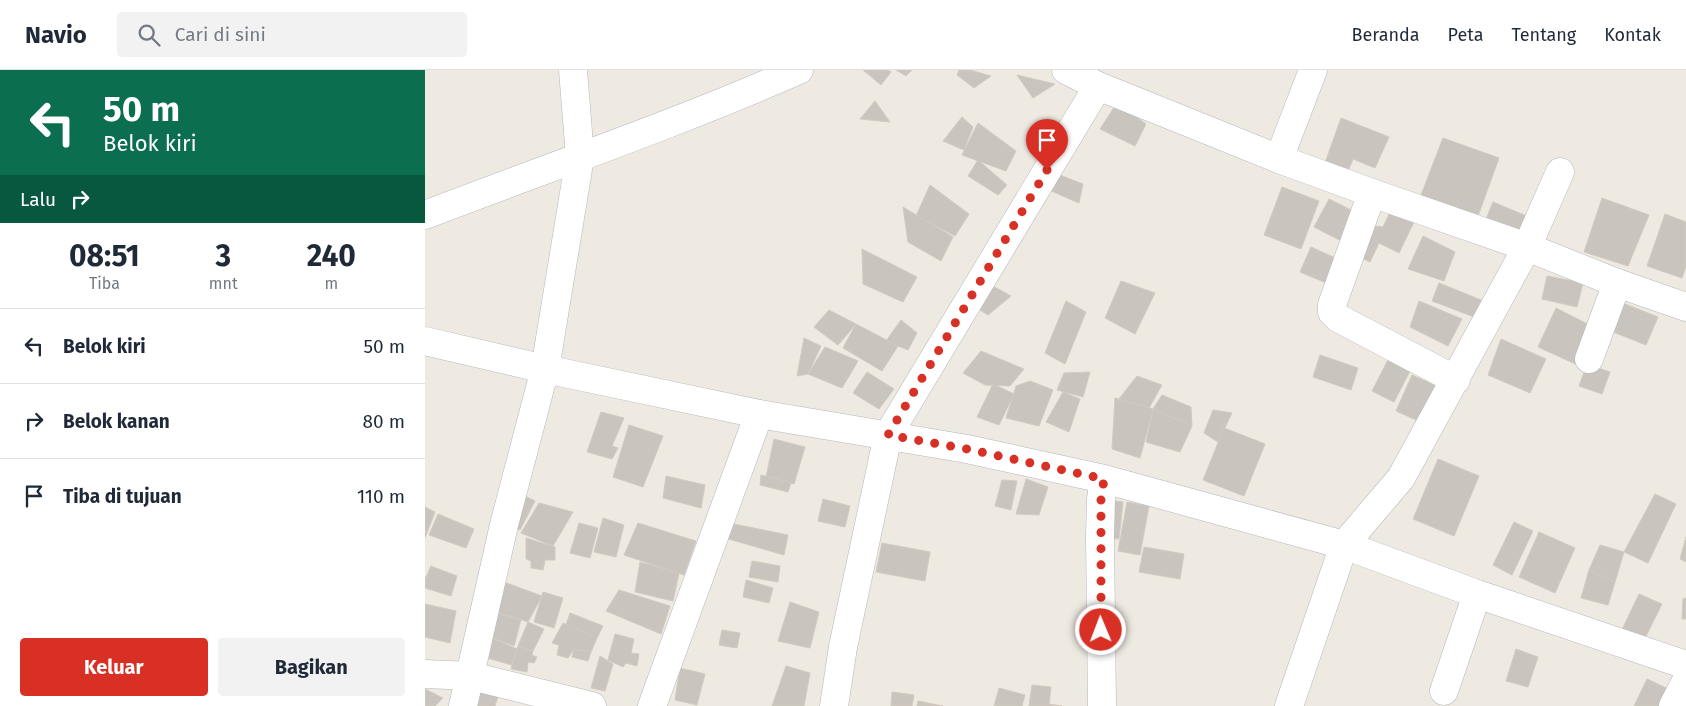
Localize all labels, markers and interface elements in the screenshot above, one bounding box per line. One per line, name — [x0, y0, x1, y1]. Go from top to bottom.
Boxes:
search box — [117, 12, 467, 57]
text: Navio — [25, 21, 87, 49]
icon: search — [135, 21, 163, 49]
text: Cari di sini — [175, 23, 266, 46]
text: Beranda — [1352, 24, 1420, 46]
text: Peta — [1448, 24, 1483, 46]
text: Tentang — [1511, 24, 1576, 46]
text: Kontak — [1604, 24, 1661, 46]
text: 50 m — [103, 88, 180, 130]
icon: left — [20, 90, 85, 155]
pin — [1026, 119, 1068, 170]
icon: arrive — [1033, 126, 1061, 154]
text: Belok kiri — [103, 130, 197, 157]
icon: right — [66, 185, 94, 213]
text: Lalu — [20, 188, 56, 211]
text: 08:51 — [69, 238, 140, 274]
text: 3 — [215, 238, 231, 274]
text: 240 — [307, 238, 356, 274]
text: Tiba — [89, 274, 120, 293]
text: mnt — [209, 274, 238, 293]
text: m — [324, 274, 338, 293]
icon: left — [20, 332, 48, 360]
text: Belok kiri — [63, 335, 146, 358]
text: 50 m — [364, 335, 405, 358]
icon: right — [20, 407, 48, 435]
text: Belok kanan — [63, 410, 170, 433]
text: 80 m — [363, 410, 405, 433]
icon: arrive — [20, 482, 48, 510]
text: Tiba di tujuan — [63, 485, 182, 508]
text: 110 m — [357, 485, 405, 508]
position arrow — [1074, 603, 1126, 655]
button: Keluar — [20, 638, 208, 696]
button: Bagikan — [218, 638, 405, 696]

